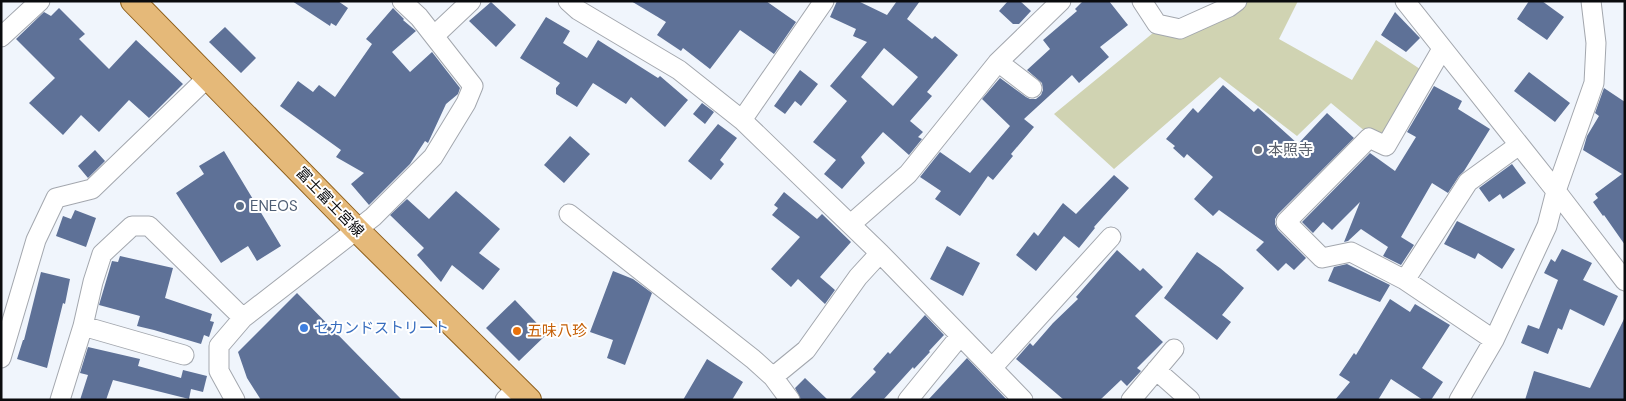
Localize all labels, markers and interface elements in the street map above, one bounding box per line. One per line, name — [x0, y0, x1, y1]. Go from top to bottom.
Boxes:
place label: 本照寺 — [1268, 140, 1313, 160]
marker: 本照寺 — [1252, 144, 1264, 156]
street label: 富士富士宮線 — [292, 163, 368, 241]
place label: ENEOS — [250, 196, 298, 216]
marker: ENEOS — [234, 200, 246, 212]
place label: セカンドストリート — [314, 318, 449, 338]
place label: 五味八珍 — [527, 321, 587, 341]
marker: セカンドストリート — [298, 322, 310, 334]
marker: 五味八珍 — [511, 325, 523, 337]

